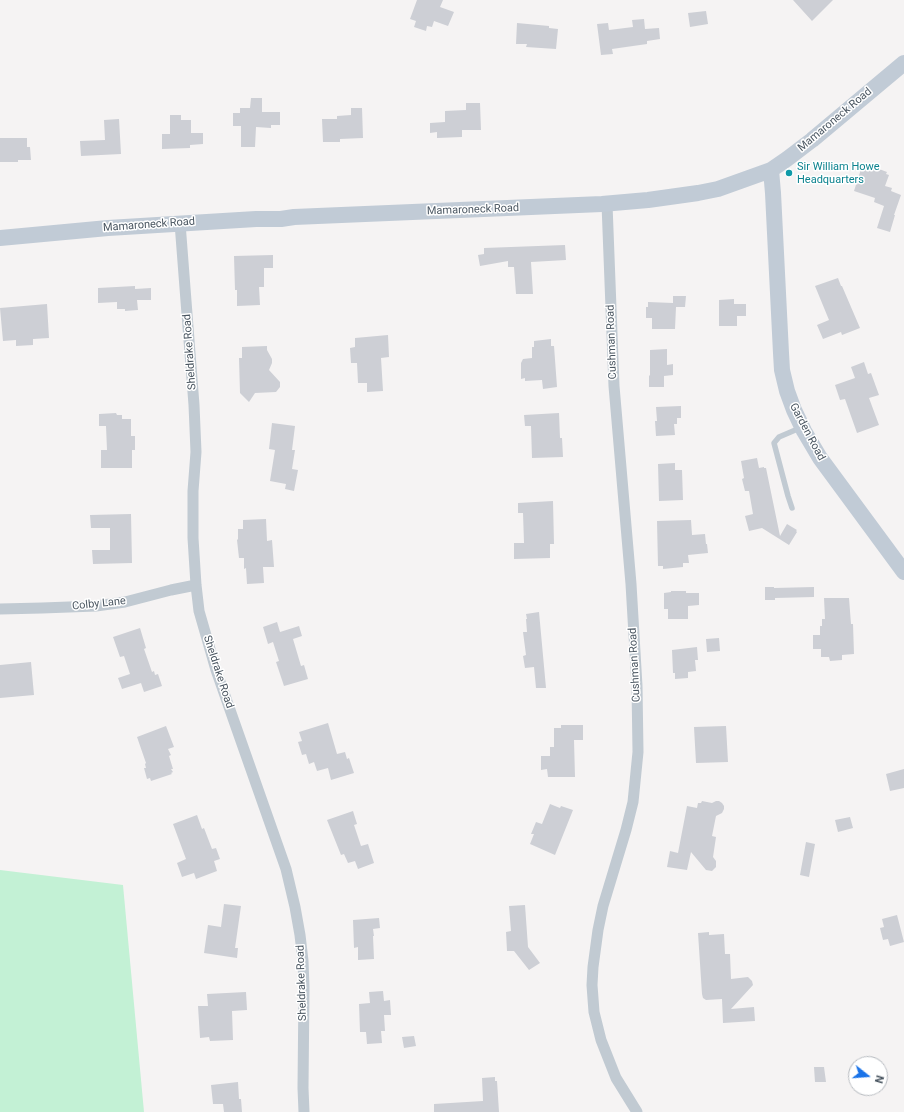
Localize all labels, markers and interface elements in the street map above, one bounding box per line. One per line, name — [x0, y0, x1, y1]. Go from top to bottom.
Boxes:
street label: Mamaroneck Road — [795, 85, 875, 155]
place label: Sir William Howe Headquarters — [797, 160, 880, 186]
marker: Sir William Howe Headquarters — [784, 168, 794, 178]
street label: Mamaroneck Road — [427, 202, 519, 218]
street label: Mamaroneck Road — [102, 215, 196, 235]
street label: Cushman Road — [604, 304, 620, 380]
street label: Sheldrake Road — [181, 314, 199, 390]
street label: Garden Road — [786, 401, 828, 463]
street label: Colby Lane — [71, 595, 127, 613]
street label: Cushman Road — [626, 627, 644, 703]
street label: Sheldrake Road — [200, 634, 236, 710]
street label: Sheldrake Road — [294, 945, 310, 1021]
north arrow — [848, 1056, 888, 1096]
text: N — [872, 1074, 886, 1085]

